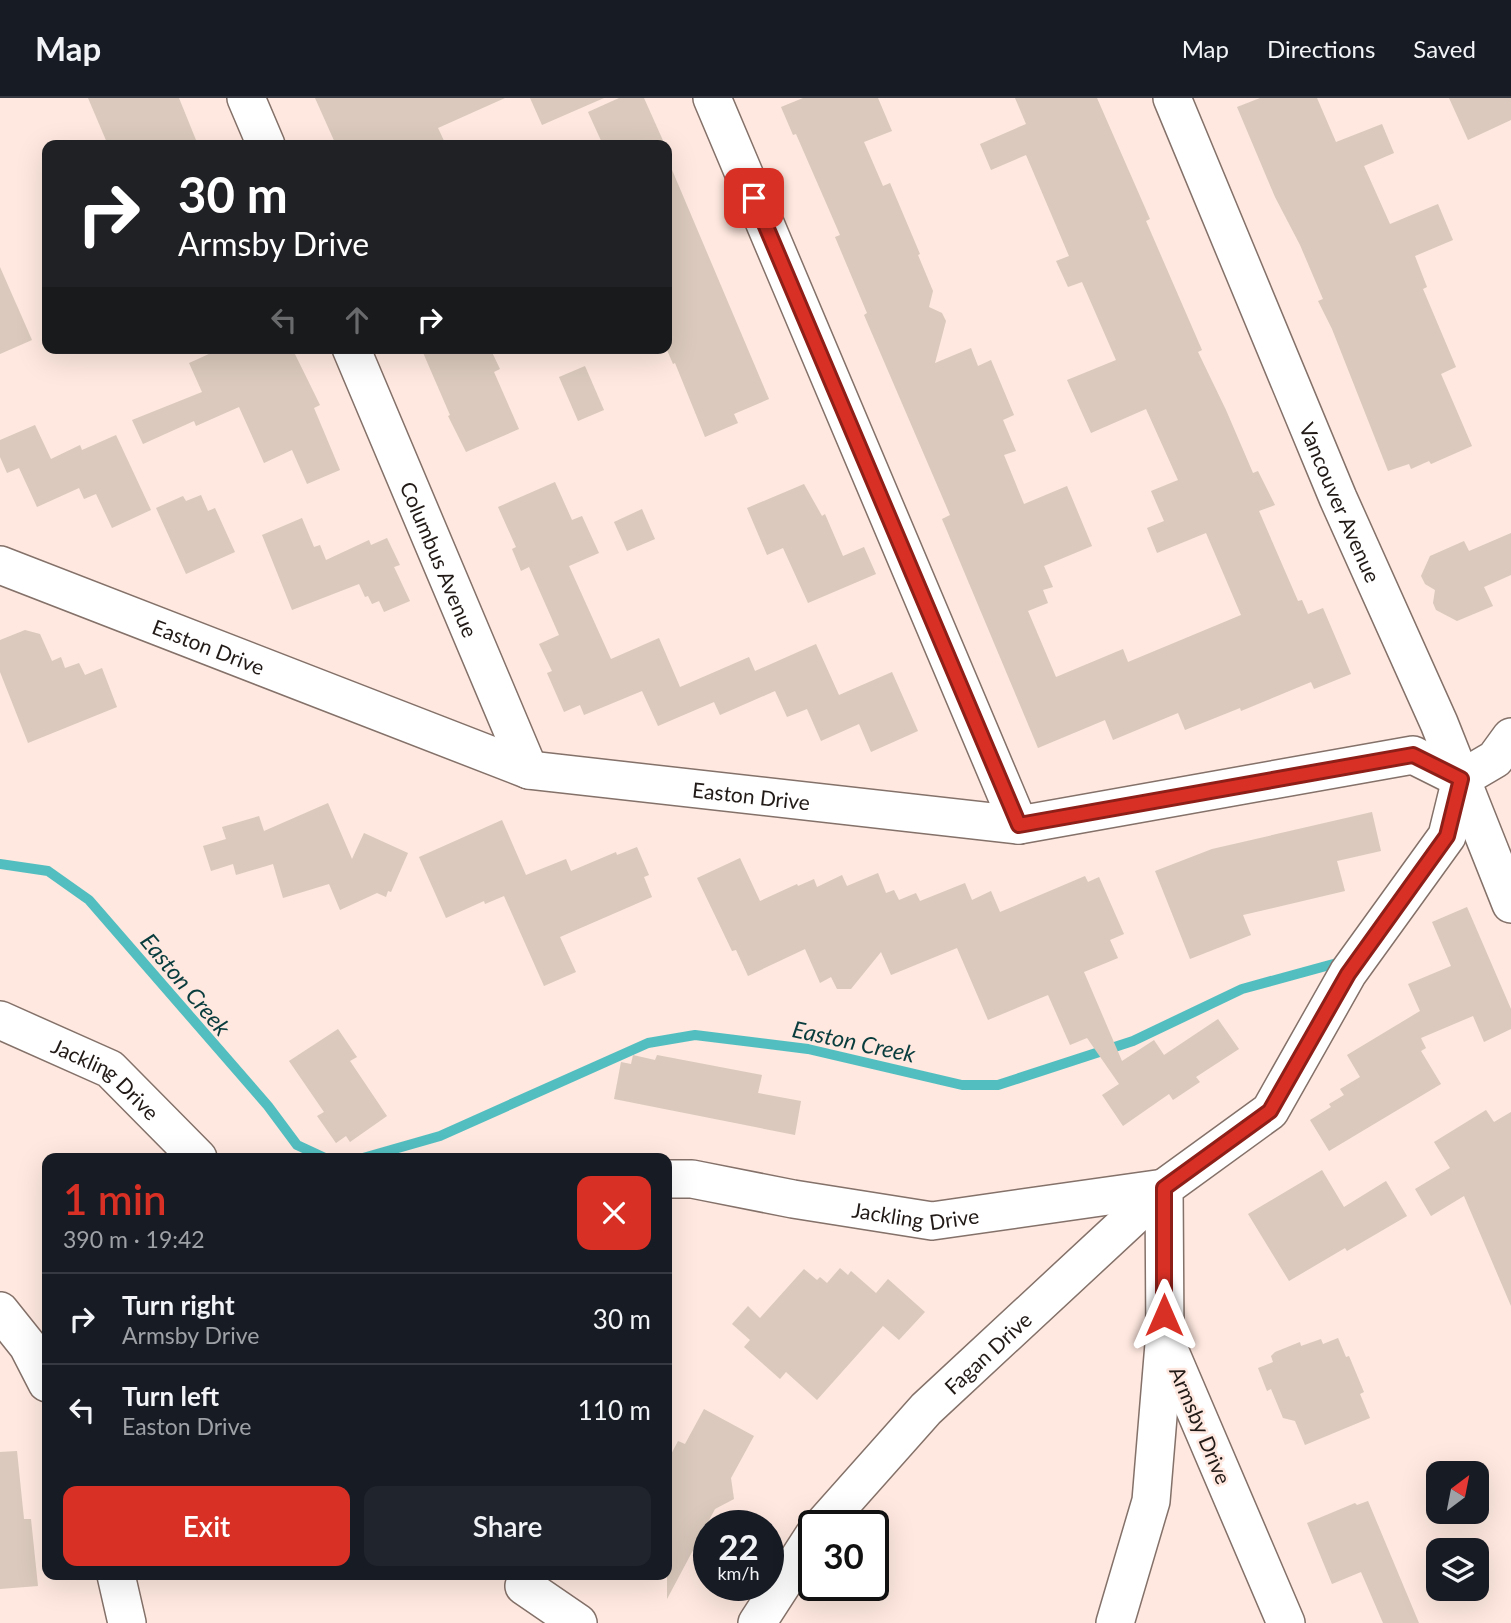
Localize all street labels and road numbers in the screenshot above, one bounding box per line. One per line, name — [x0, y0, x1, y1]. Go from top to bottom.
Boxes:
street label: Vancouver Avenue — [1295, 419, 1387, 586]
street label: Columbus Avenue — [396, 477, 484, 641]
street label: Easton Drive — [149, 613, 268, 679]
street label: Easton Drive — [691, 776, 811, 814]
street label: Jackling Drive — [48, 1032, 165, 1124]
street label: Jackling Drive — [850, 1196, 980, 1234]
street label: Fagan Drive — [939, 1306, 1036, 1399]
street label: Armsby Drive — [1165, 1362, 1237, 1488]

